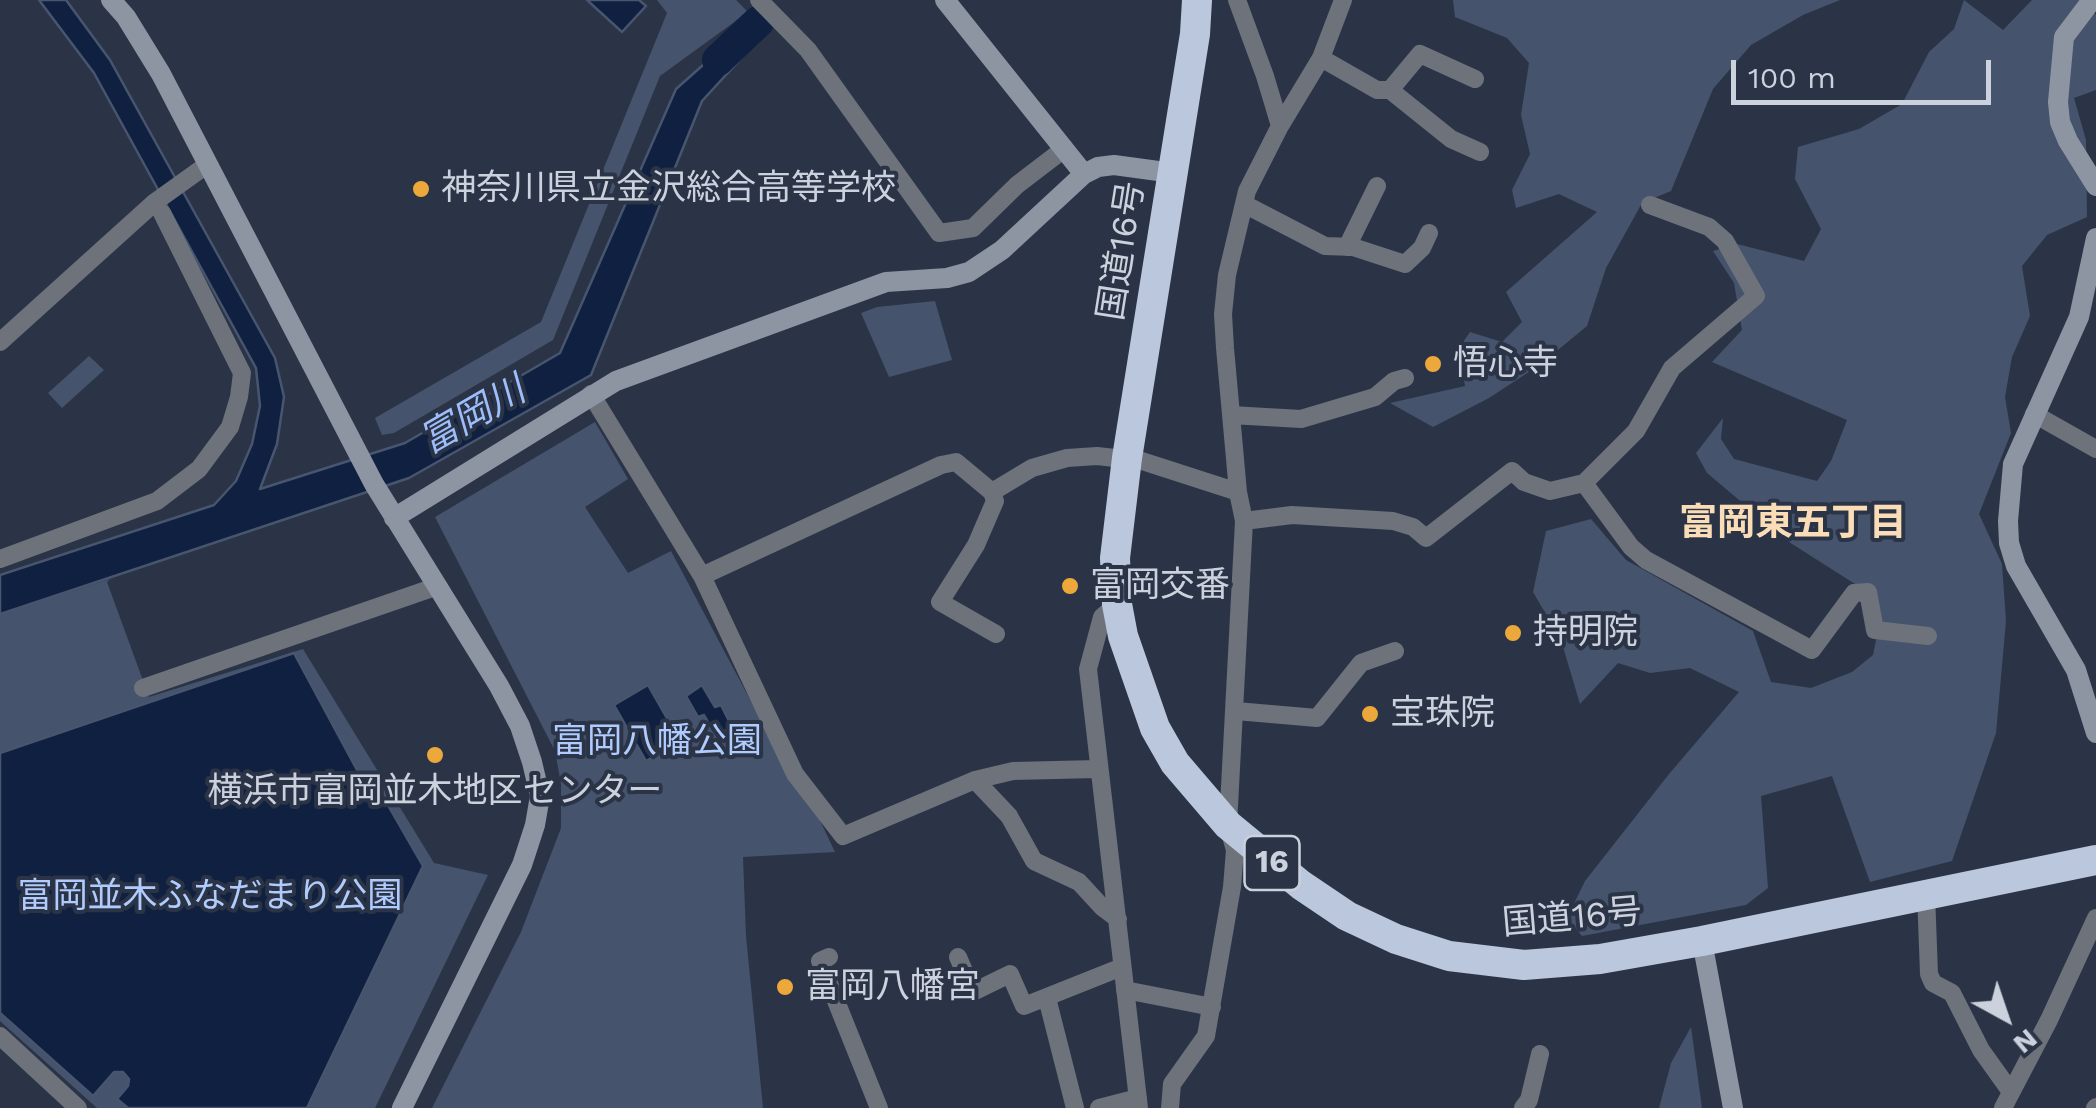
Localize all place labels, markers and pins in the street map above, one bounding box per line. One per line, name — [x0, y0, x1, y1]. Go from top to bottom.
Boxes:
place label: 神奈川県立金沢総合高等学校 — [441, 168, 896, 210]
marker: 神奈川県立金沢総合高等学校 — [410, 178, 432, 200]
place label: 悟心寺 — [1453, 343, 1558, 385]
marker: 悟心寺 — [1422, 353, 1444, 375]
place label: 富岡交番 — [1090, 565, 1230, 607]
marker: 富岡交番 — [1059, 575, 1081, 597]
place label: 持明院 — [1533, 612, 1638, 654]
marker: 持明院 — [1502, 622, 1524, 644]
place label: 宝珠院 — [1390, 693, 1495, 735]
marker: 宝珠院 — [1359, 703, 1381, 725]
marker: 横浜市富岡並木地区センター — [424, 744, 446, 766]
place label: 横浜市富岡並木地区センター — [208, 771, 662, 813]
place label: 富岡八幡宮 — [805, 966, 980, 1008]
marker: 富岡八幡宮 — [774, 976, 796, 998]

